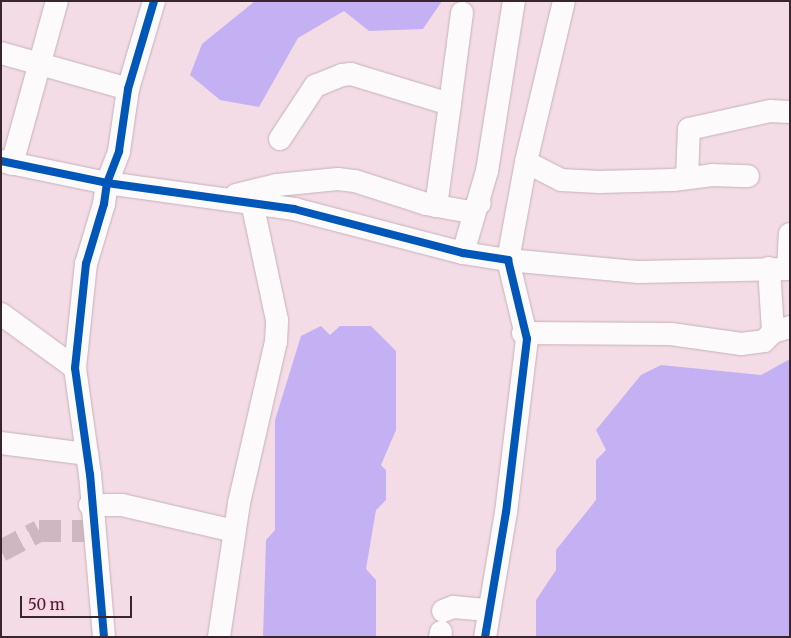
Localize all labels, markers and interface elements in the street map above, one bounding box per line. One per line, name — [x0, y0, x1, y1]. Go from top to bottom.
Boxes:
scale bar — [22, 586, 135, 618]
text: 50 m — [28, 595, 65, 614]

